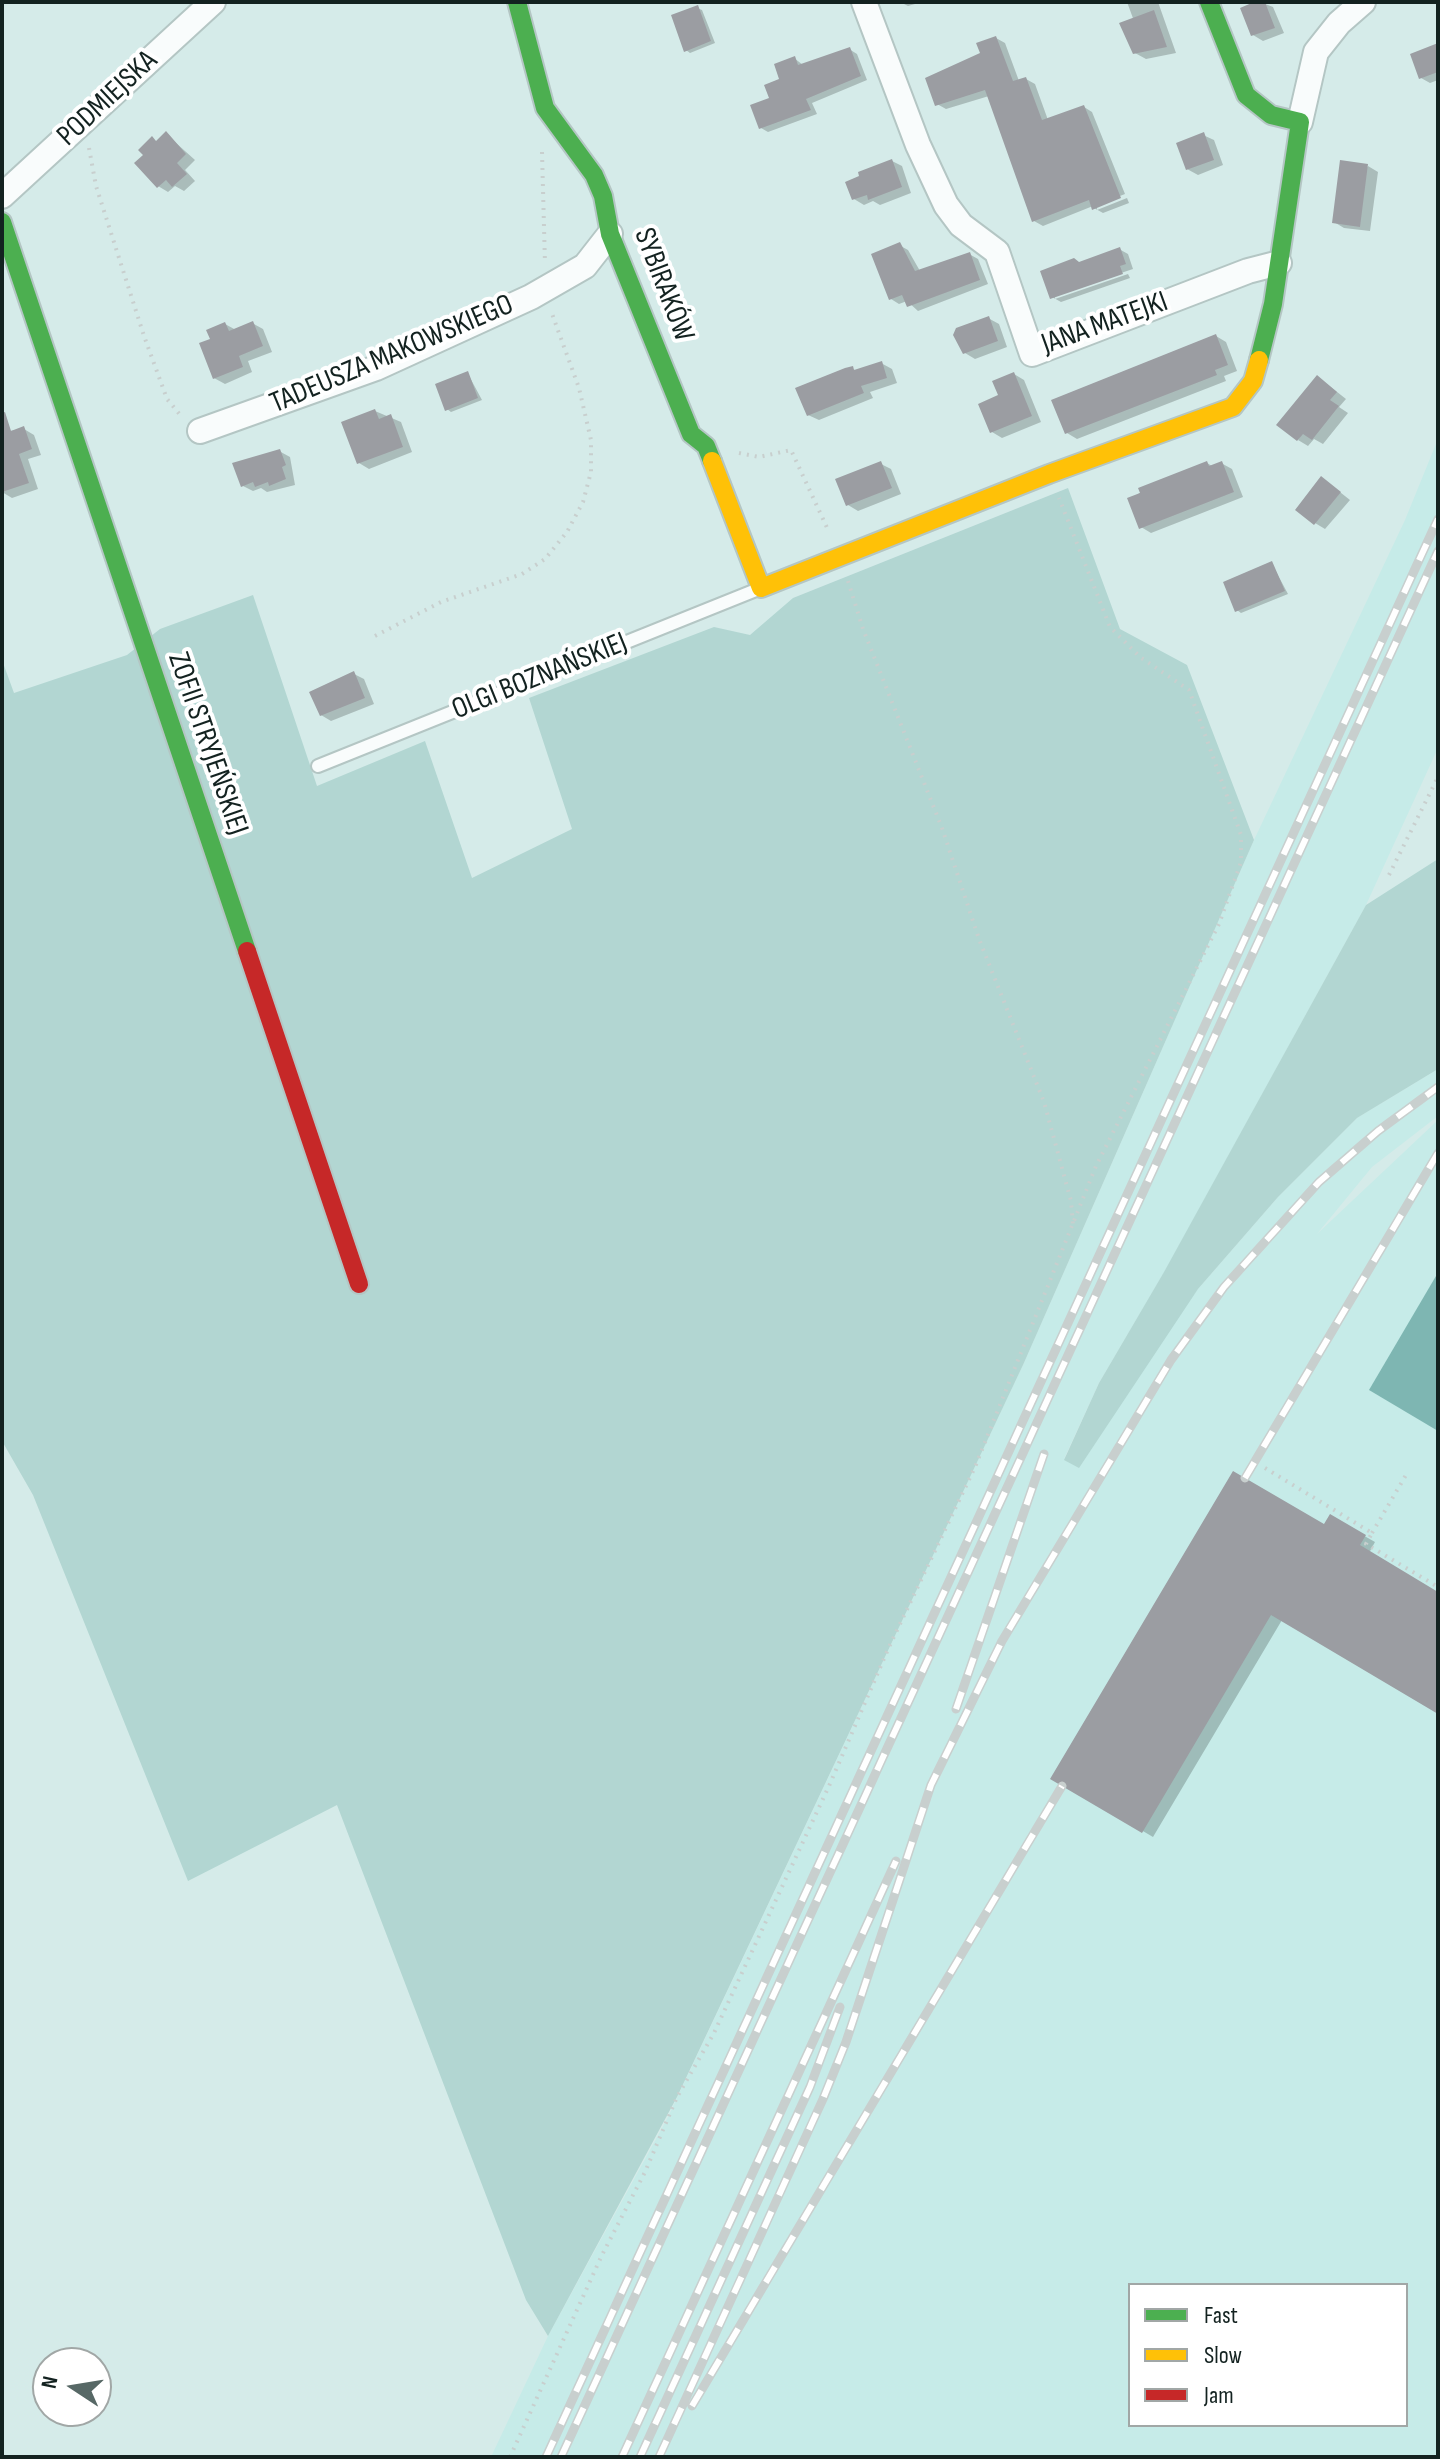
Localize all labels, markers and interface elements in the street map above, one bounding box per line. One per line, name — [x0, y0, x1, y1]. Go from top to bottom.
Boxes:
street label: PODMIEJSKA — [50, 44, 166, 154]
street label: SYBIRAKÓW — [625, 223, 701, 347]
street label: JANA MATEJKI — [1037, 285, 1173, 363]
street label: TADEUSZA MAKOWSKIEGO — [265, 287, 519, 423]
street label: OLGI BOZNAŃSKIEJ — [447, 626, 633, 728]
street label: ZOFII STRYJEŃSKIEJ — [159, 648, 255, 840]
legend — [1128, 2283, 1408, 2427]
text: Fast — [1204, 2301, 1238, 2330]
text: Slow — [1204, 2341, 1242, 2370]
north arrow — [32, 2347, 112, 2427]
text: N — [36, 2374, 64, 2391]
text: Jam — [1204, 2381, 1234, 2410]

